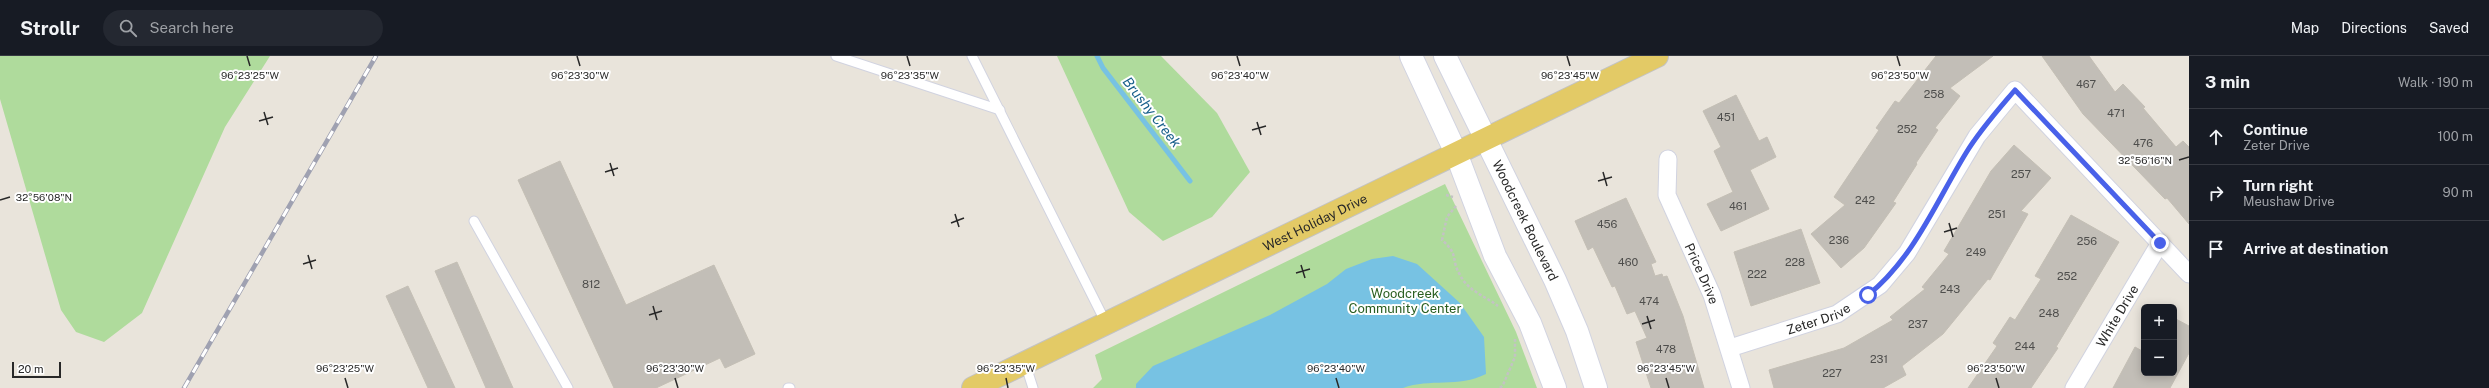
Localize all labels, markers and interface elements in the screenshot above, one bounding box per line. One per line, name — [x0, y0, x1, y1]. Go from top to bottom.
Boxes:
search box — [103, 10, 383, 46]
text: Strollr — [20, 17, 79, 39]
icon: search — [117, 17, 139, 39]
text: Search here — [149, 19, 234, 36]
text: Map — [2291, 20, 2319, 36]
text: Directions — [2341, 20, 2407, 36]
text: Saved — [2429, 20, 2469, 36]
text: 96°23'25"W — [221, 69, 279, 81]
text: 96°23'30"W — [551, 69, 609, 81]
text: 96°23'35"W — [881, 69, 940, 81]
text: 96°23'40"W — [1211, 69, 1269, 81]
text: 96°23'45"W — [1541, 69, 1600, 81]
text: 96°23'50"W — [1871, 69, 1930, 81]
text: 3 min — [2205, 72, 2250, 92]
water label: Brushy Creek — [1120, 74, 1185, 151]
text: Walk · 190 m — [2398, 75, 2473, 90]
house number: 467 — [2076, 78, 2096, 90]
house number: 258 — [1924, 88, 1944, 100]
house number: 471 — [2107, 107, 2125, 119]
house number: 451 — [1717, 111, 1735, 123]
text: Continue — [2243, 121, 2308, 138]
house number: 252 — [1897, 123, 1918, 135]
icon: ahead — [2205, 126, 2227, 148]
text: 100 m — [2437, 129, 2473, 144]
house number: 476 — [2133, 137, 2153, 149]
text: Zeter Drive — [2243, 138, 2310, 153]
text: 32°56'16"N — [2118, 154, 2172, 166]
street label: Woodcreek Boulevard — [1490, 158, 1562, 283]
house number: 257 — [2011, 168, 2031, 180]
text: Turn right — [2243, 177, 2313, 194]
icon: right — [2205, 182, 2227, 204]
text: 90 m — [2443, 185, 2473, 200]
street label: West Holiday Drive — [1260, 190, 1369, 254]
text: 32°56'08"N — [16, 191, 72, 203]
house number: 242 — [1855, 194, 1875, 206]
text: Meushaw Drive — [2243, 194, 2335, 209]
house number: 461 — [1729, 200, 1747, 212]
house number: 251 — [1988, 208, 2006, 220]
house number: 456 — [1597, 218, 1618, 230]
house number: 236 — [1829, 234, 1849, 246]
route end — [2151, 234, 2169, 252]
house number: 256 — [2077, 235, 2097, 247]
icon: arrive — [2205, 238, 2227, 260]
text: Arrive at destination — [2243, 240, 2388, 257]
street label: Price Drive — [1682, 241, 1722, 306]
house number: 249 — [1966, 246, 1986, 258]
house number: 460 — [1618, 256, 1638, 268]
house number: 228 — [1785, 256, 1805, 268]
house number: 222 — [1747, 268, 1767, 280]
house number: 252 — [2057, 270, 2078, 282]
house number: 812 — [582, 278, 601, 290]
street label: White Drive — [2093, 282, 2141, 350]
house number: 243 — [1940, 283, 1960, 295]
park label: Woodcreek Community Center — [1348, 286, 1462, 316]
route start — [1859, 286, 1877, 304]
house number: 474 — [1639, 295, 1659, 307]
street label: Zeter Drive — [1785, 300, 1853, 337]
map controls — [2141, 304, 2177, 376]
button: + — [2141, 304, 2177, 340]
house number: 248 — [2039, 307, 2059, 319]
house number: 237 — [1908, 318, 1928, 330]
house number: 244 — [2015, 340, 2035, 352]
button: − — [2141, 340, 2177, 376]
house number: 478 — [1656, 343, 1676, 355]
house number: 231 — [1870, 353, 1888, 365]
scale bar — [12, 360, 61, 379]
text: 96°23'25"W — [316, 362, 374, 374]
text: 96°23'30"W — [646, 362, 704, 374]
text: 96°23'35"W — [977, 362, 1036, 374]
text: 96°23'40"W — [1307, 362, 1365, 374]
text: 96°23'45"W — [1637, 362, 1696, 374]
text: 96°23'50"W — [1967, 362, 2026, 374]
text: 20 m — [18, 363, 43, 375]
house number: 227 — [1822, 367, 1842, 379]

